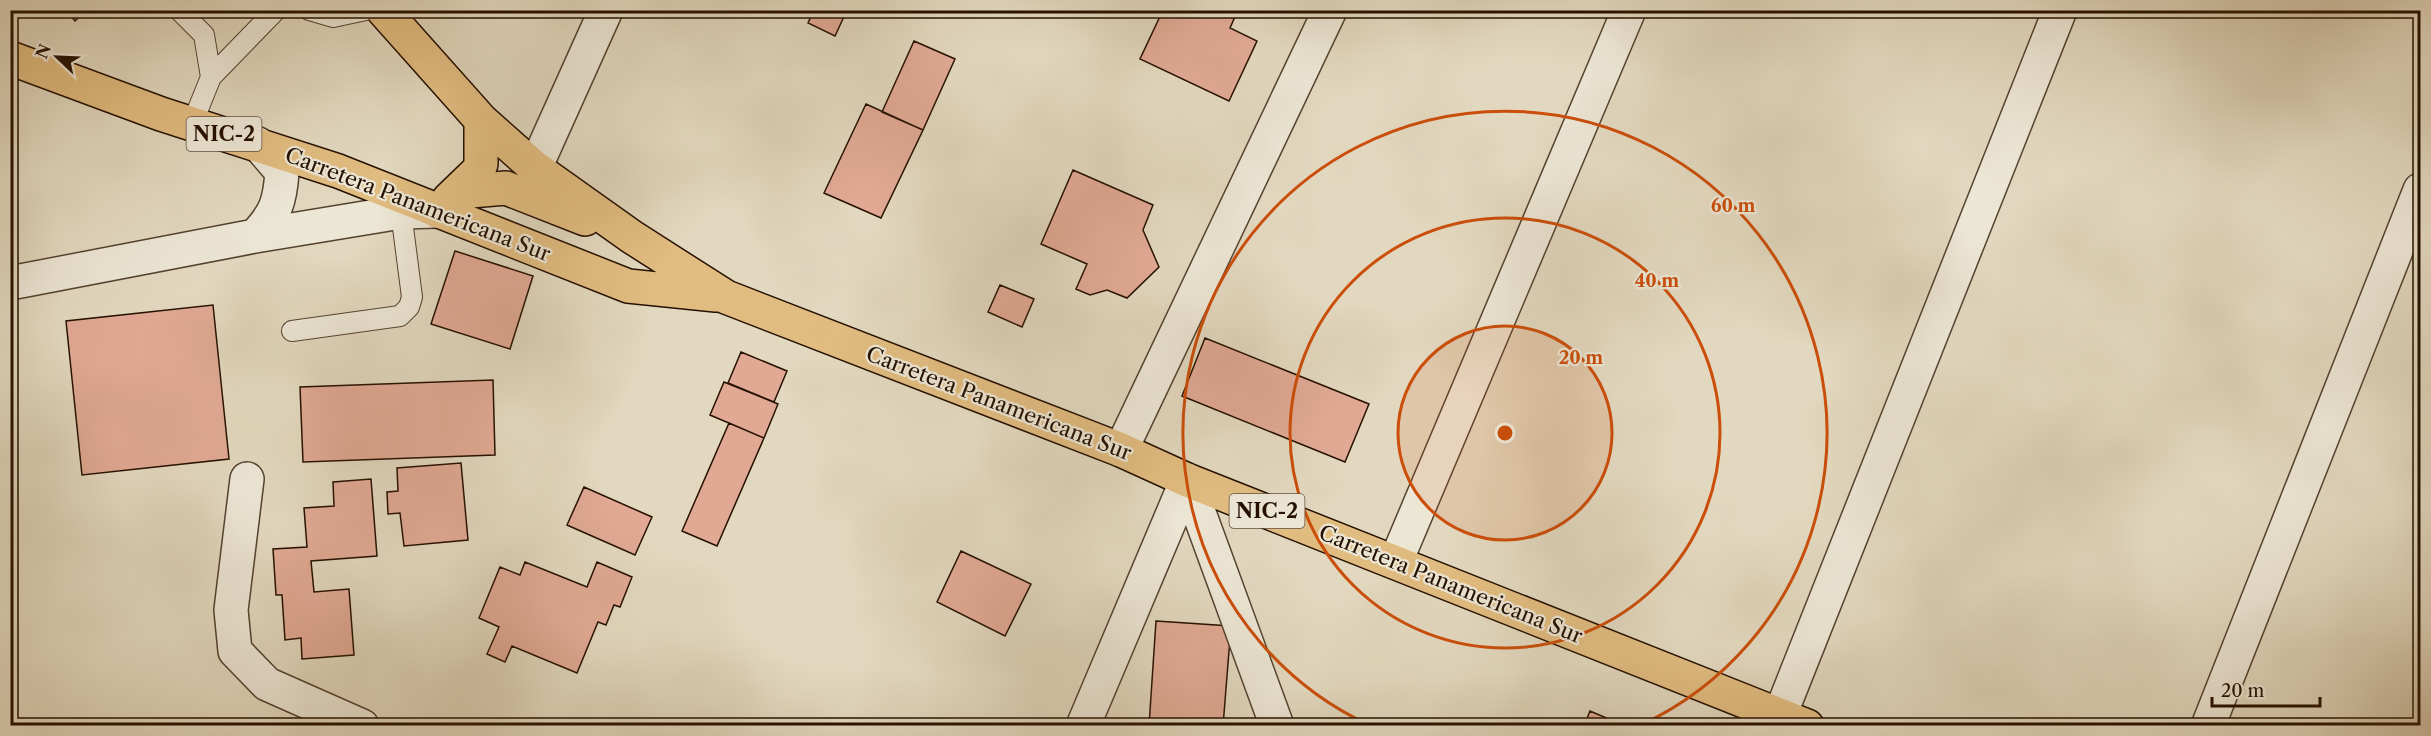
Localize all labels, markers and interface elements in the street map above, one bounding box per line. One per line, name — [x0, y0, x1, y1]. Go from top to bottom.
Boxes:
north arrow — [27, 27, 87, 87]
text: N — [31, 41, 55, 61]
road number: NIC-2 — [186, 117, 262, 151]
street label: Carretera Panamericana Sur — [282, 142, 554, 266]
text: 60 m — [1711, 195, 1755, 217]
text: 40 m — [1635, 270, 1679, 292]
street label: Carretera Panamericana Sur — [863, 341, 1135, 465]
text: 20 m — [1559, 347, 1603, 369]
centre of rings — [1495, 423, 1515, 443]
road number: NIC-2 — [1230, 494, 1304, 528]
street label: Carretera Panamericana Sur — [1315, 520, 1587, 649]
scale bar — [2212, 670, 2320, 708]
text: 20 m — [2221, 680, 2265, 702]

